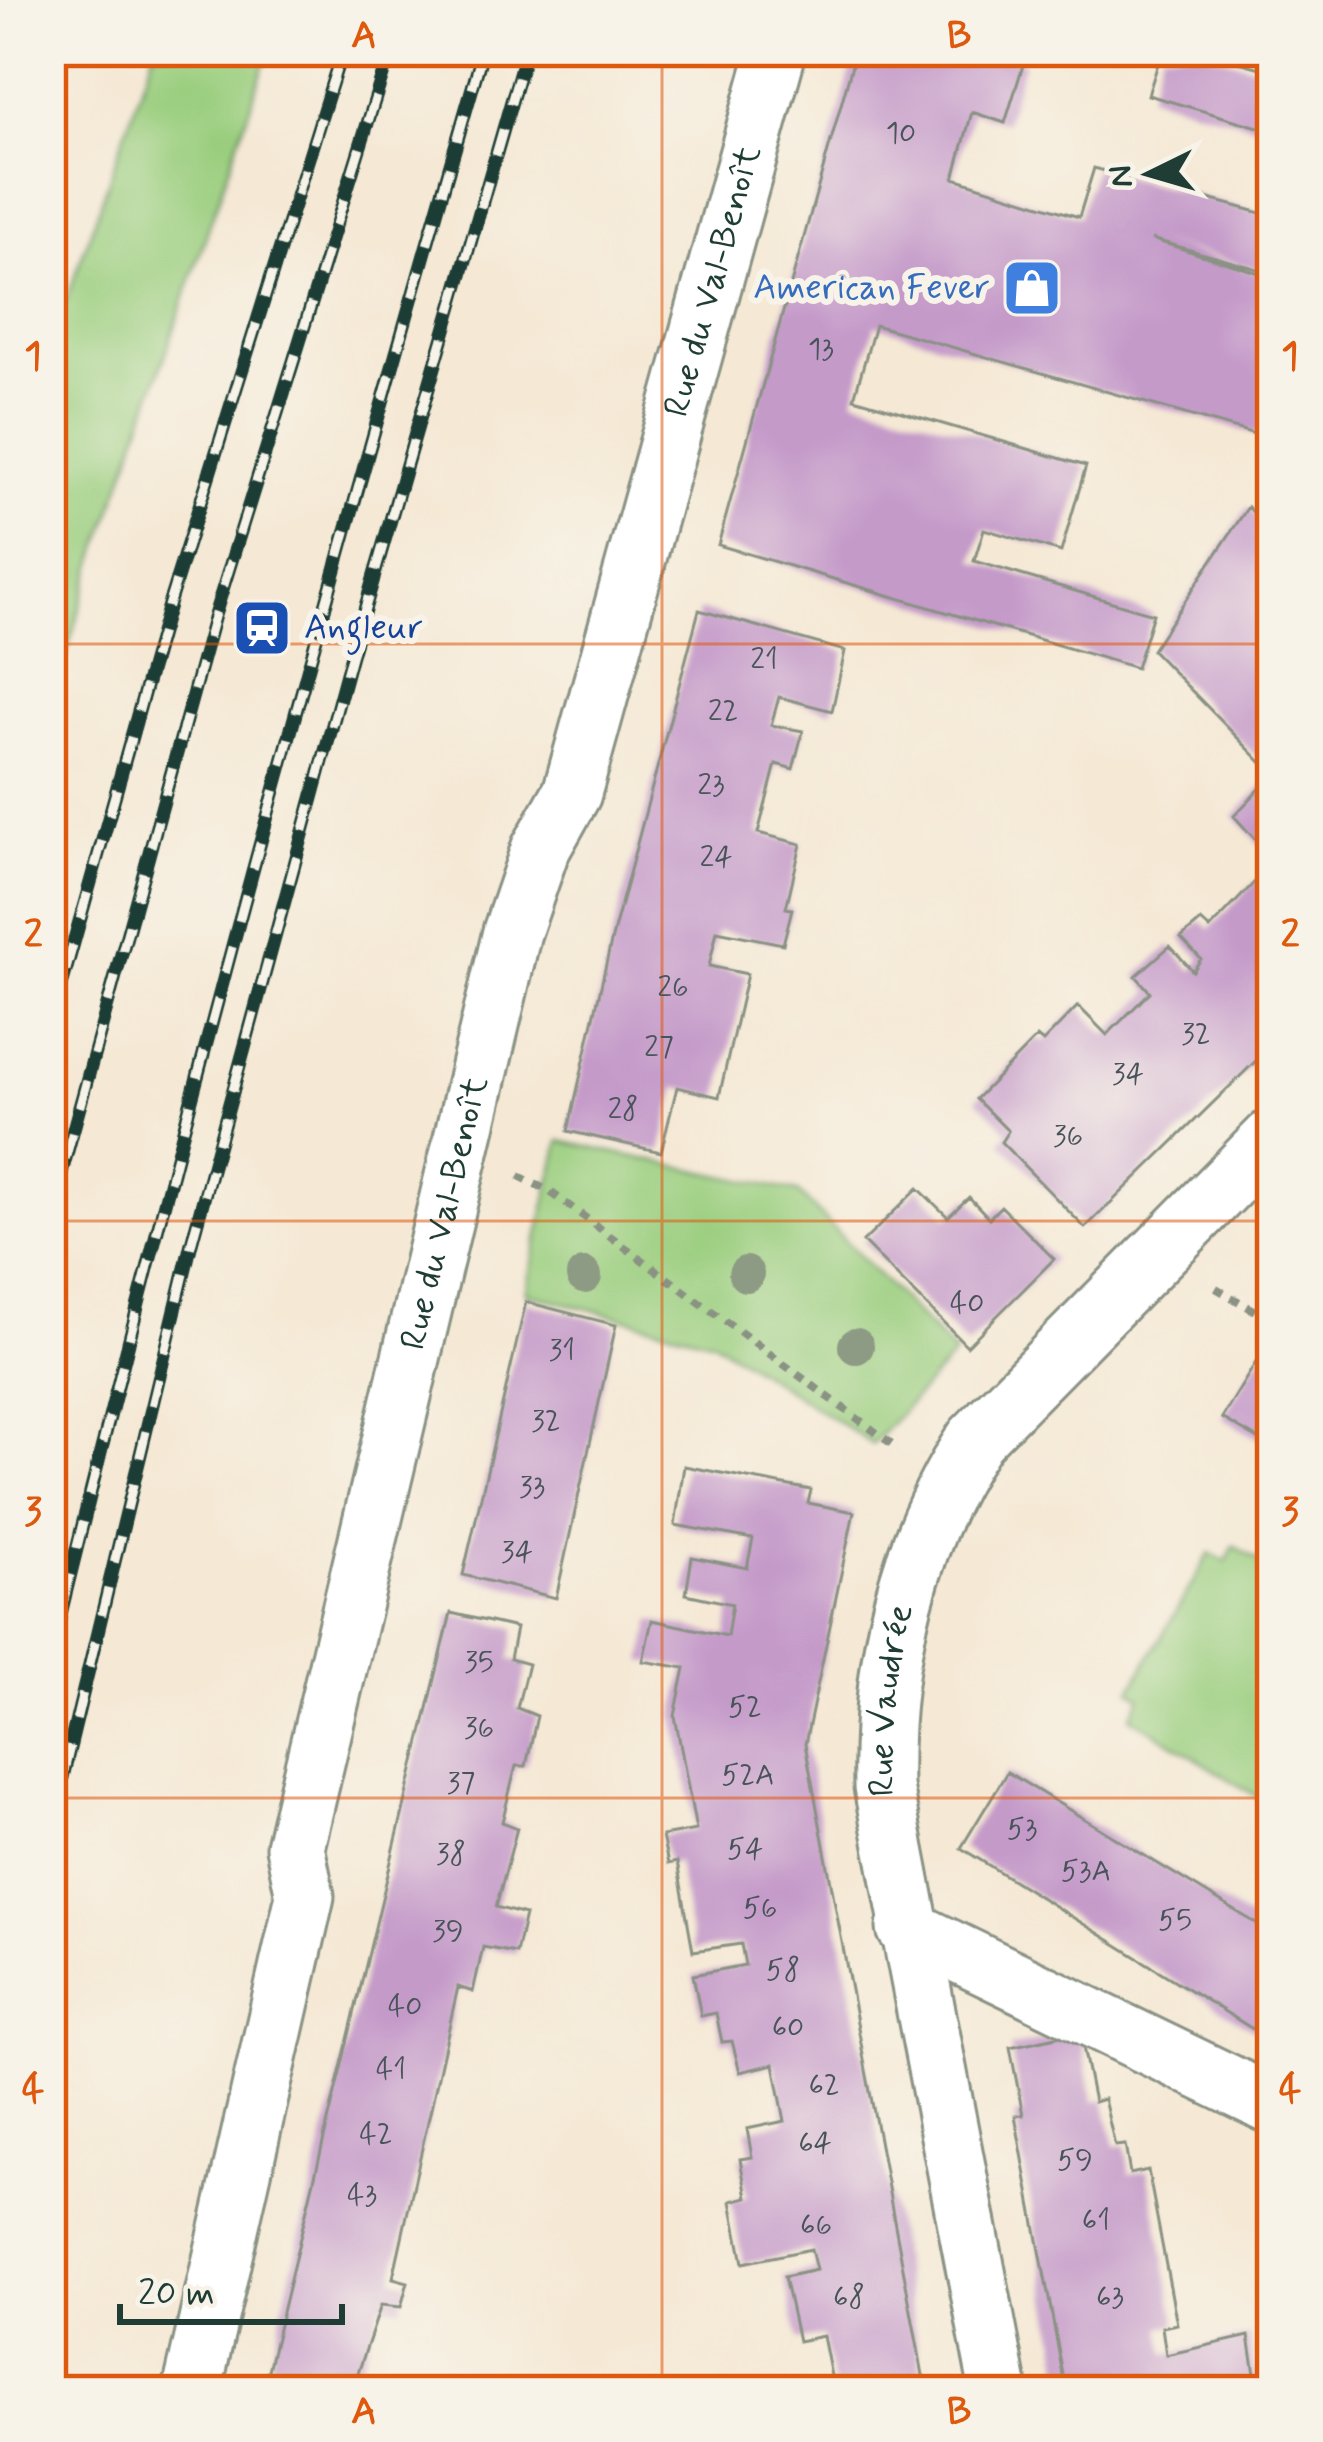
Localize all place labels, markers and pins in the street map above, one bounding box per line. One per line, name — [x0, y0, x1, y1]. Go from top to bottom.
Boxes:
shop icon: American Fever — [1001, 257, 1063, 319]
place label: American Fever — [753, 265, 990, 312]
station icon: Angleur — [231, 597, 293, 659]
place label: Angleur — [304, 605, 423, 655]

